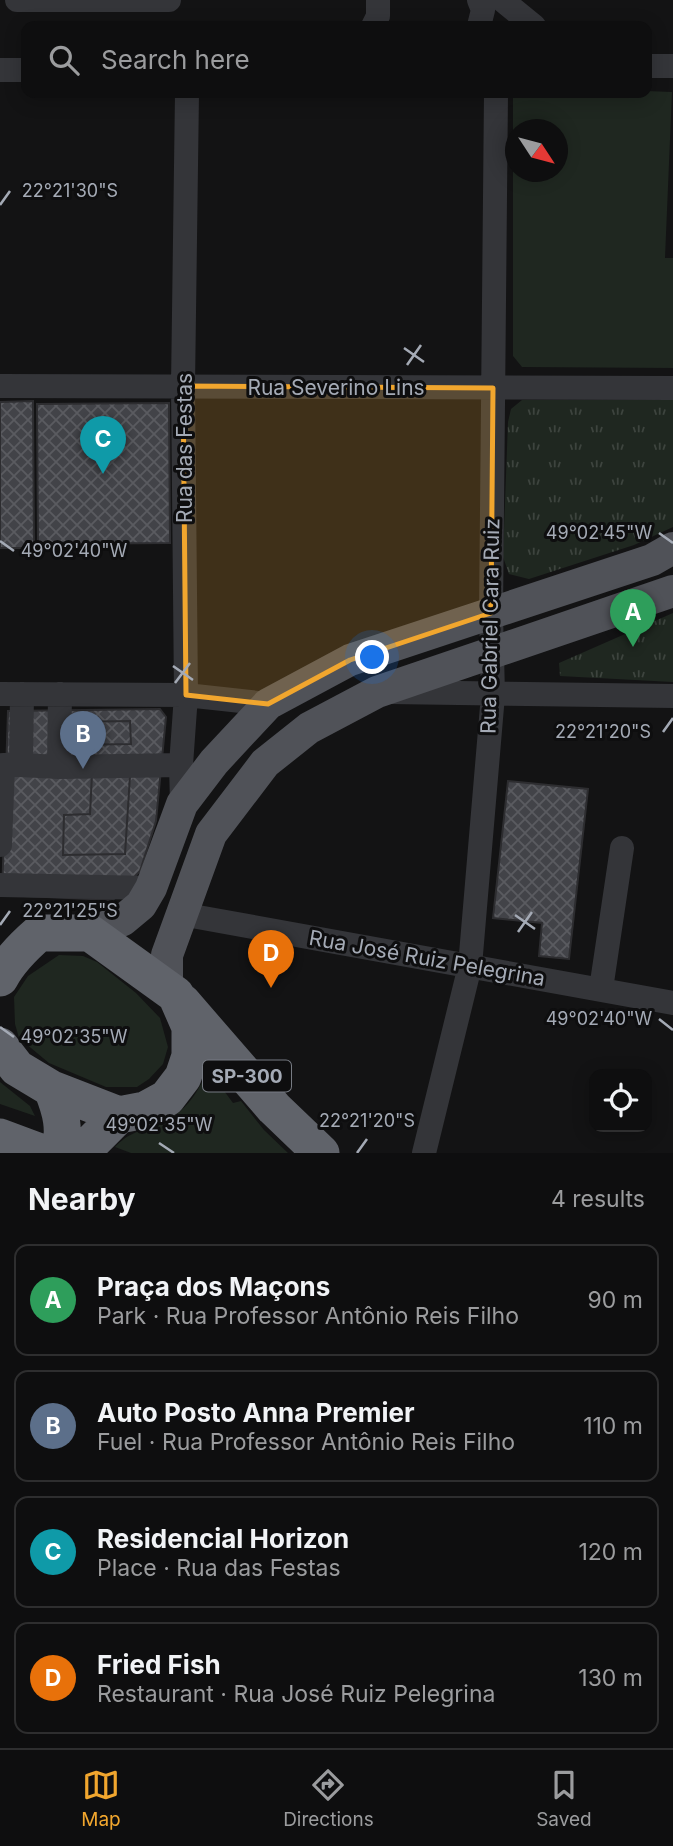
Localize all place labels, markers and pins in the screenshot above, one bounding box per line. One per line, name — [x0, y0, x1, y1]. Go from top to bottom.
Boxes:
pin: C — [80, 416, 126, 474]
pin: A — [610, 589, 656, 647]
pin: B — [60, 711, 106, 769]
pin: D — [248, 930, 294, 988]

